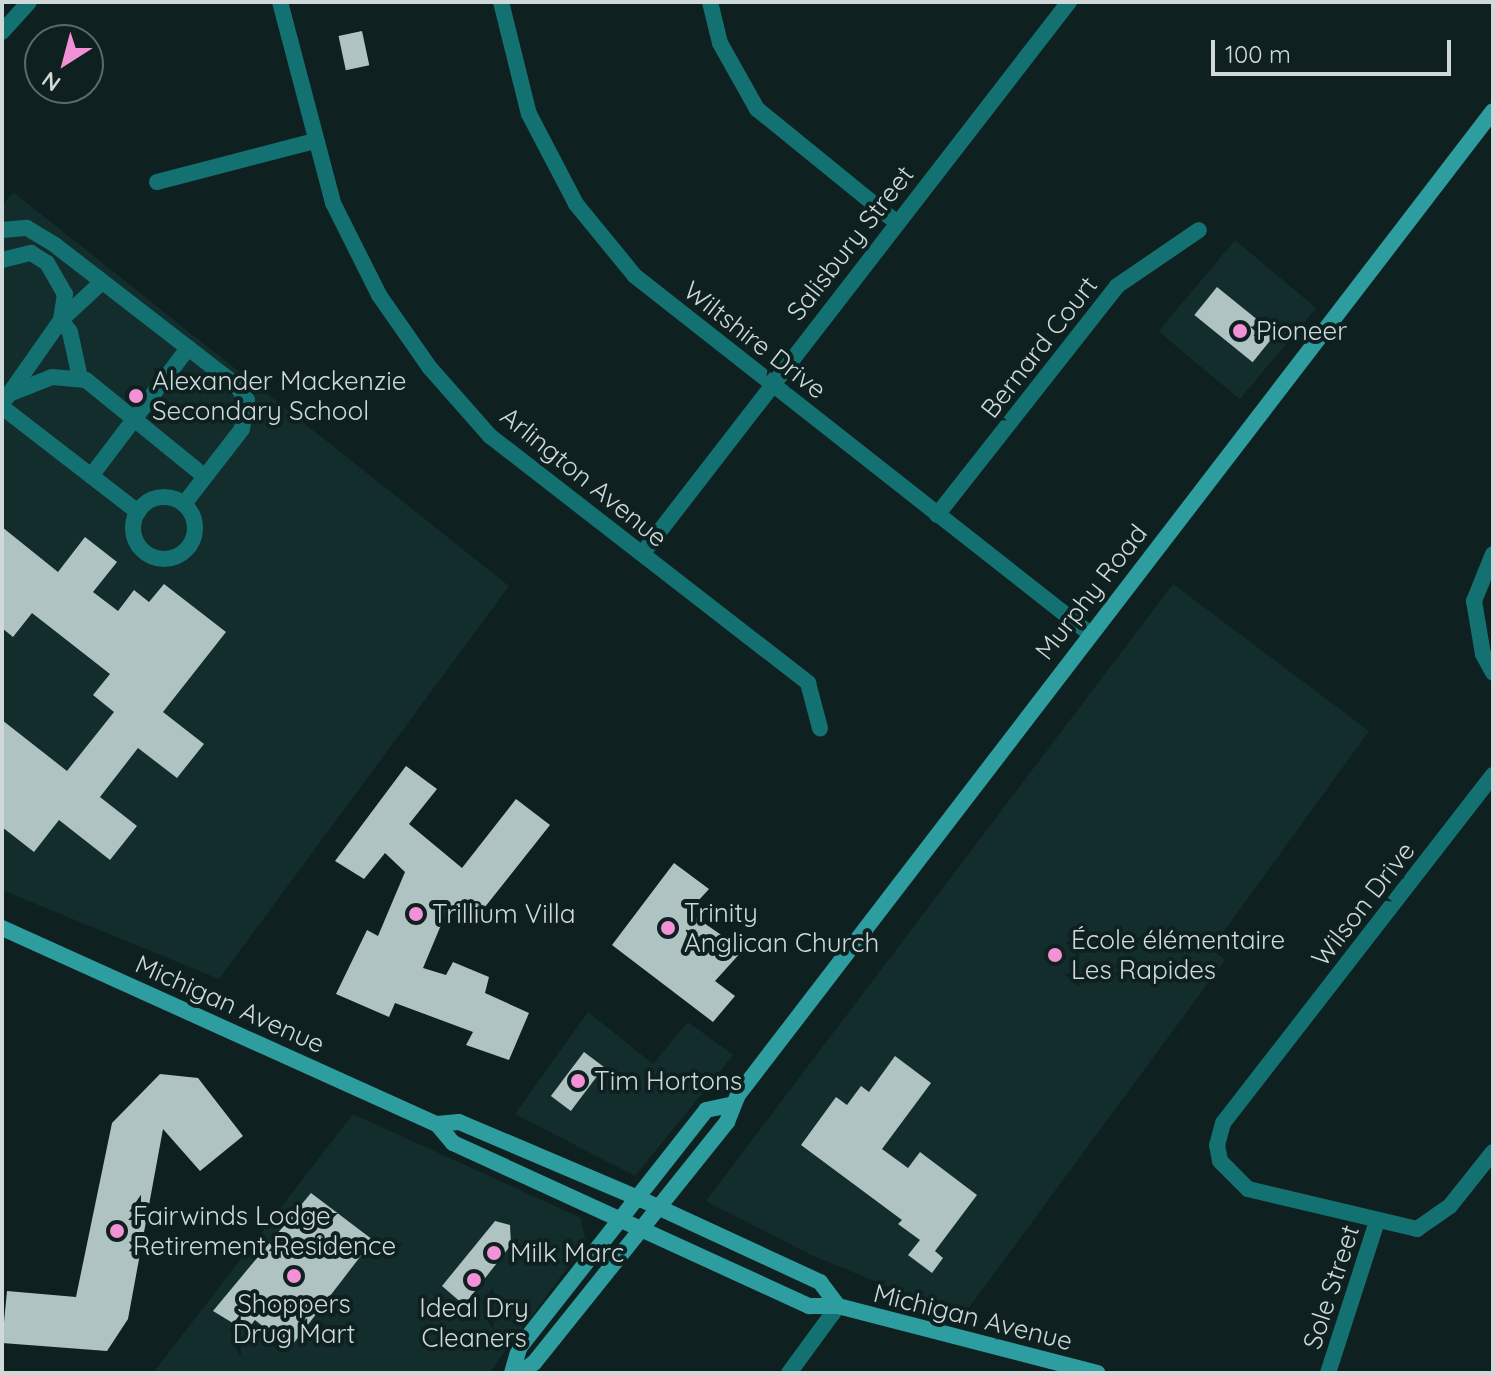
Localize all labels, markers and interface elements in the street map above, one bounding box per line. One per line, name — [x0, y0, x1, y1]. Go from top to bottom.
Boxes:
north arrow — [24, 24, 104, 104]
scale bar — [1215, 24, 1455, 74]
text: 100 m — [1225, 39, 1291, 69]
text: N — [36, 66, 66, 98]
street label: Salisbury Street — [780, 159, 920, 327]
street label: Bernard Court — [974, 270, 1104, 424]
street label: Wiltshire Drive — [678, 275, 832, 405]
place label: Pioneer — [1256, 315, 1347, 347]
marker: Pioneer — [1231, 322, 1249, 340]
place label: Alexander Mackenzie Secondary School — [152, 365, 406, 426]
marker: Alexander Mackenzie Secondary School — [127, 387, 145, 405]
street label: Arlington Avenue — [495, 400, 673, 554]
street label: Murphy Road — [1029, 518, 1153, 666]
street label: Wilson Drive — [1305, 836, 1421, 972]
place label: Trinity Anglican Church — [684, 897, 879, 958]
place label: Trillium Villa — [432, 898, 575, 930]
marker: Trillium Villa — [407, 905, 425, 923]
marker: Trinity Anglican Church — [659, 919, 677, 937]
place label: École élémentaire Les Rapides — [1071, 924, 1285, 986]
marker: École élémentaire Les Rapides — [1046, 946, 1064, 964]
street label: Michigan Avenue — [131, 948, 329, 1060]
place label: Tim Hortons — [594, 1065, 742, 1097]
marker: Tim Hortons — [569, 1072, 587, 1090]
place label: Fairwinds Lodge Retirement Residence — [133, 1200, 396, 1262]
street label: Sole Street — [1296, 1221, 1366, 1353]
marker: Fairwinds Lodge Retirement Residence — [108, 1222, 126, 1240]
place label: Milk Marc — [510, 1237, 624, 1269]
marker: Milk Marc — [485, 1244, 503, 1262]
marker: Shoppers Drug Mart — [285, 1267, 303, 1285]
marker: Ideal Dry Cleaners — [465, 1271, 483, 1289]
street label: Michigan Avenue — [870, 1277, 1076, 1357]
place label: Shoppers Drug Mart — [233, 1288, 355, 1350]
place label: Ideal Dry Cleaners — [419, 1292, 529, 1354]

